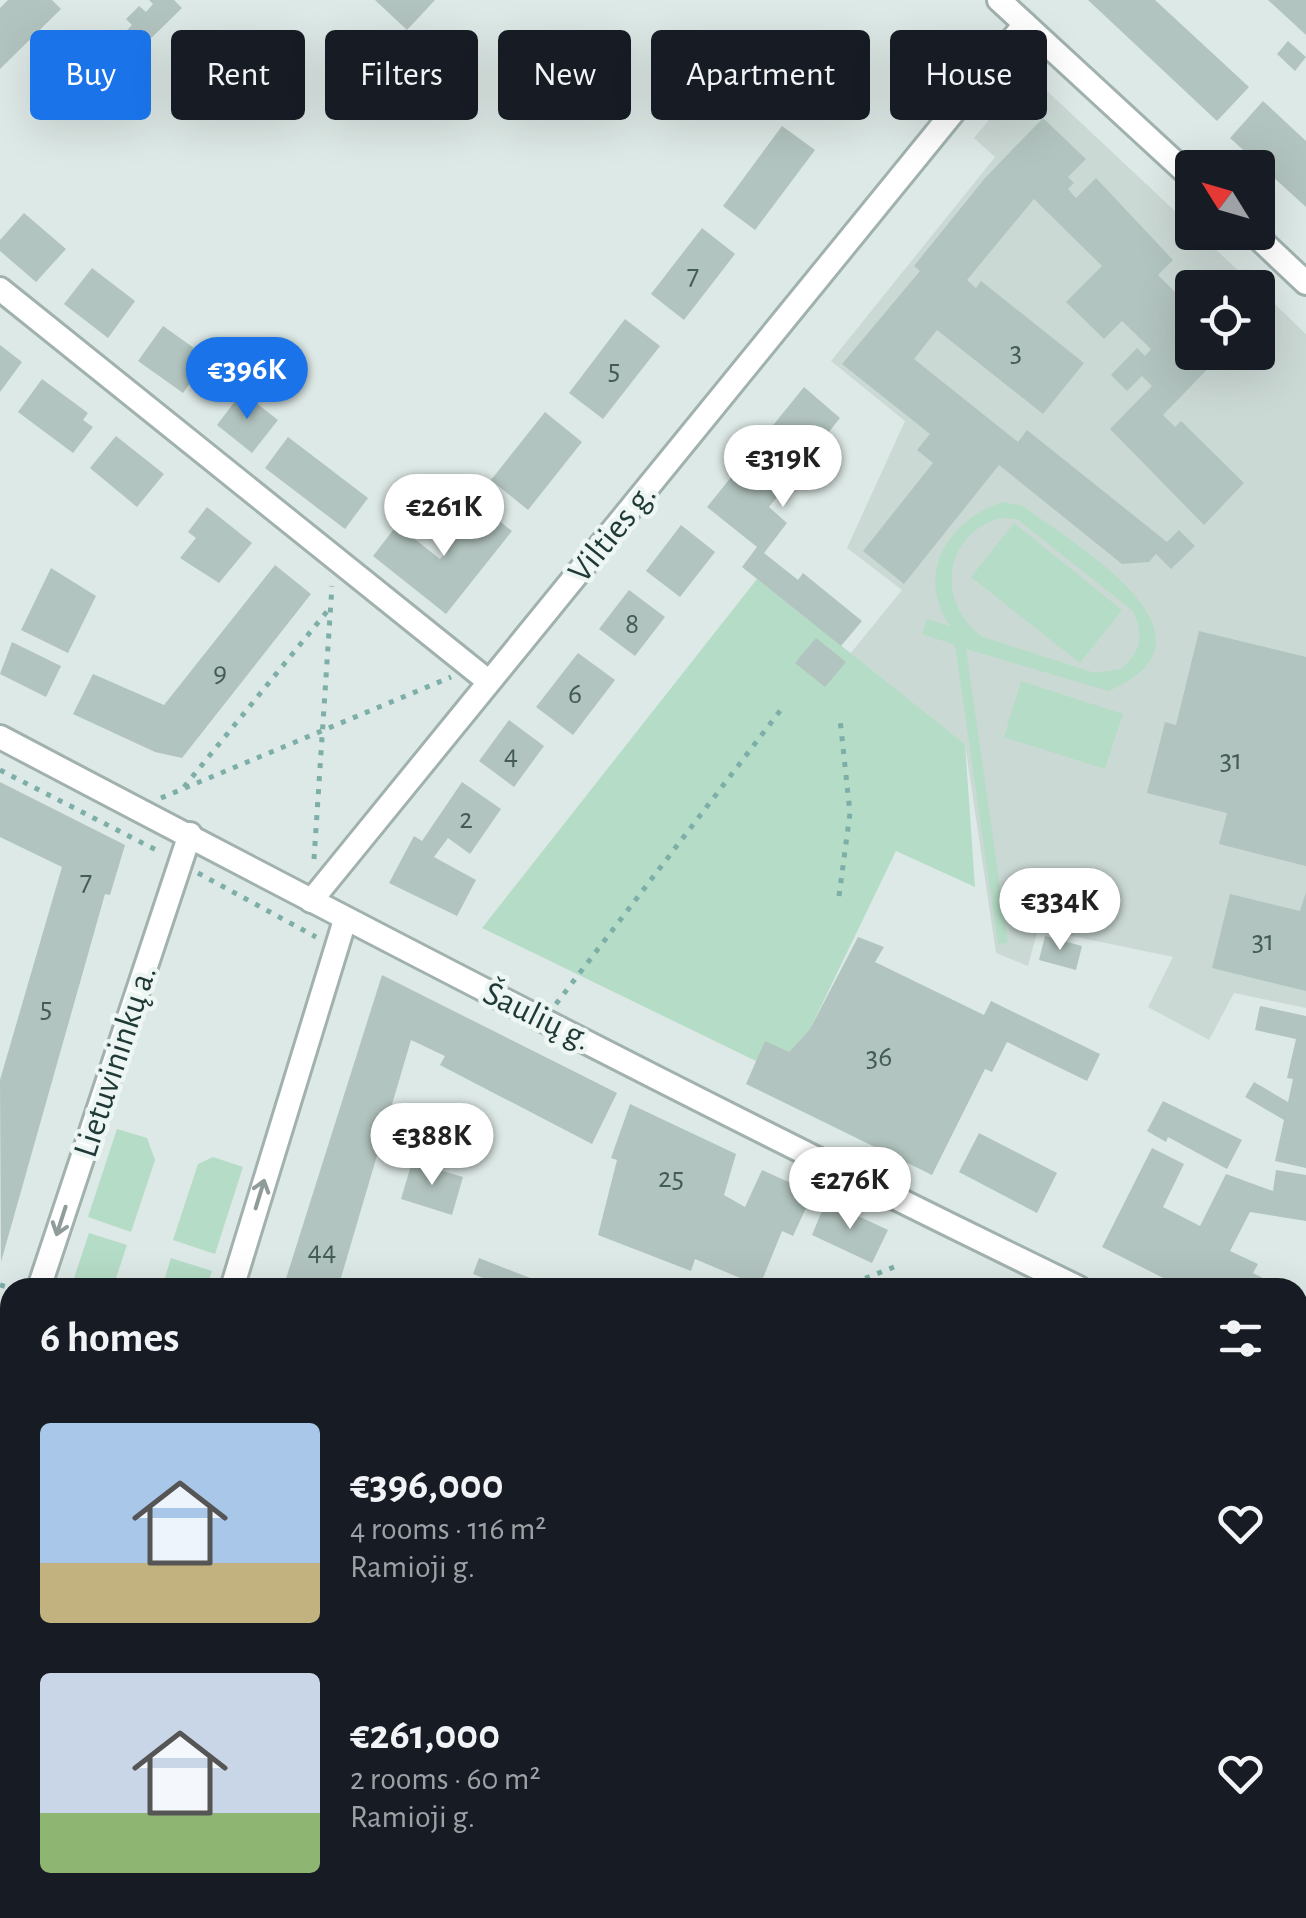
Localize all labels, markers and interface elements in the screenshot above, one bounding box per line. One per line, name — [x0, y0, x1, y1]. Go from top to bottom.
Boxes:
chip: Buy — [30, 30, 151, 120]
chip: Rent — [171, 30, 305, 120]
chip: Filters — [325, 30, 478, 120]
chip: New — [498, 30, 631, 120]
chip: Apartment — [651, 30, 870, 120]
chip: House — [890, 30, 1047, 120]
north arrow — [1175, 150, 1275, 250]
map controls — [1175, 150, 1275, 370]
house number: 7 — [687, 260, 699, 290]
button: locate — [1175, 270, 1275, 370]
pin: €396K — [177, 337, 317, 422]
house number: 3 — [1010, 337, 1022, 367]
text: €396K — [208, 353, 286, 385]
house number: 5 — [608, 355, 620, 385]
pin: €319K — [713, 425, 853, 510]
text: €319K — [746, 441, 820, 473]
pin: €261K — [374, 474, 514, 559]
street label: Vilties g. — [562, 477, 662, 589]
text: €261K — [406, 490, 482, 522]
house number: 8 — [625, 609, 639, 639]
house number: 9 — [213, 658, 227, 688]
house number: 6 — [568, 679, 582, 709]
house number: 4 — [504, 740, 518, 770]
house number: 31 — [1220, 745, 1242, 775]
house number: 2 — [459, 804, 473, 834]
house number: 7 — [80, 866, 92, 896]
pin: €334K — [990, 868, 1130, 953]
text: €334K — [1021, 884, 1099, 916]
house number: 31 — [1252, 926, 1274, 956]
street label: Lietuvininkų a. — [68, 961, 163, 1162]
street label: Šaulių g. — [478, 973, 598, 1057]
house number: 5 — [40, 993, 52, 1023]
house number: 36 — [866, 1042, 892, 1072]
pin: €388K — [362, 1103, 502, 1188]
text: €388K — [393, 1119, 471, 1151]
pin: €276K — [780, 1147, 920, 1232]
house number: 25 — [658, 1163, 684, 1193]
text: €276K — [811, 1163, 889, 1195]
one-way arrow — [252, 1179, 270, 1210]
one-way arrow — [50, 1205, 68, 1237]
house number: 44 — [308, 1236, 336, 1266]
icon: filters — [1213, 1311, 1268, 1366]
text: 6 homes — [40, 1317, 179, 1359]
icon: home — [120, 1463, 240, 1583]
text: €396,000 — [350, 1464, 504, 1506]
icon: heart — [1213, 1496, 1268, 1551]
text: 4 rooms · 116 m² — [350, 1513, 547, 1545]
text: Ramioji g. — [350, 1551, 475, 1583]
icon: home — [120, 1713, 240, 1833]
text: €261,000 — [350, 1714, 500, 1756]
icon: heart — [1213, 1746, 1268, 1801]
text: 2 rooms · 60 m² — [350, 1763, 541, 1795]
text: Ramioji g. — [350, 1801, 475, 1833]

